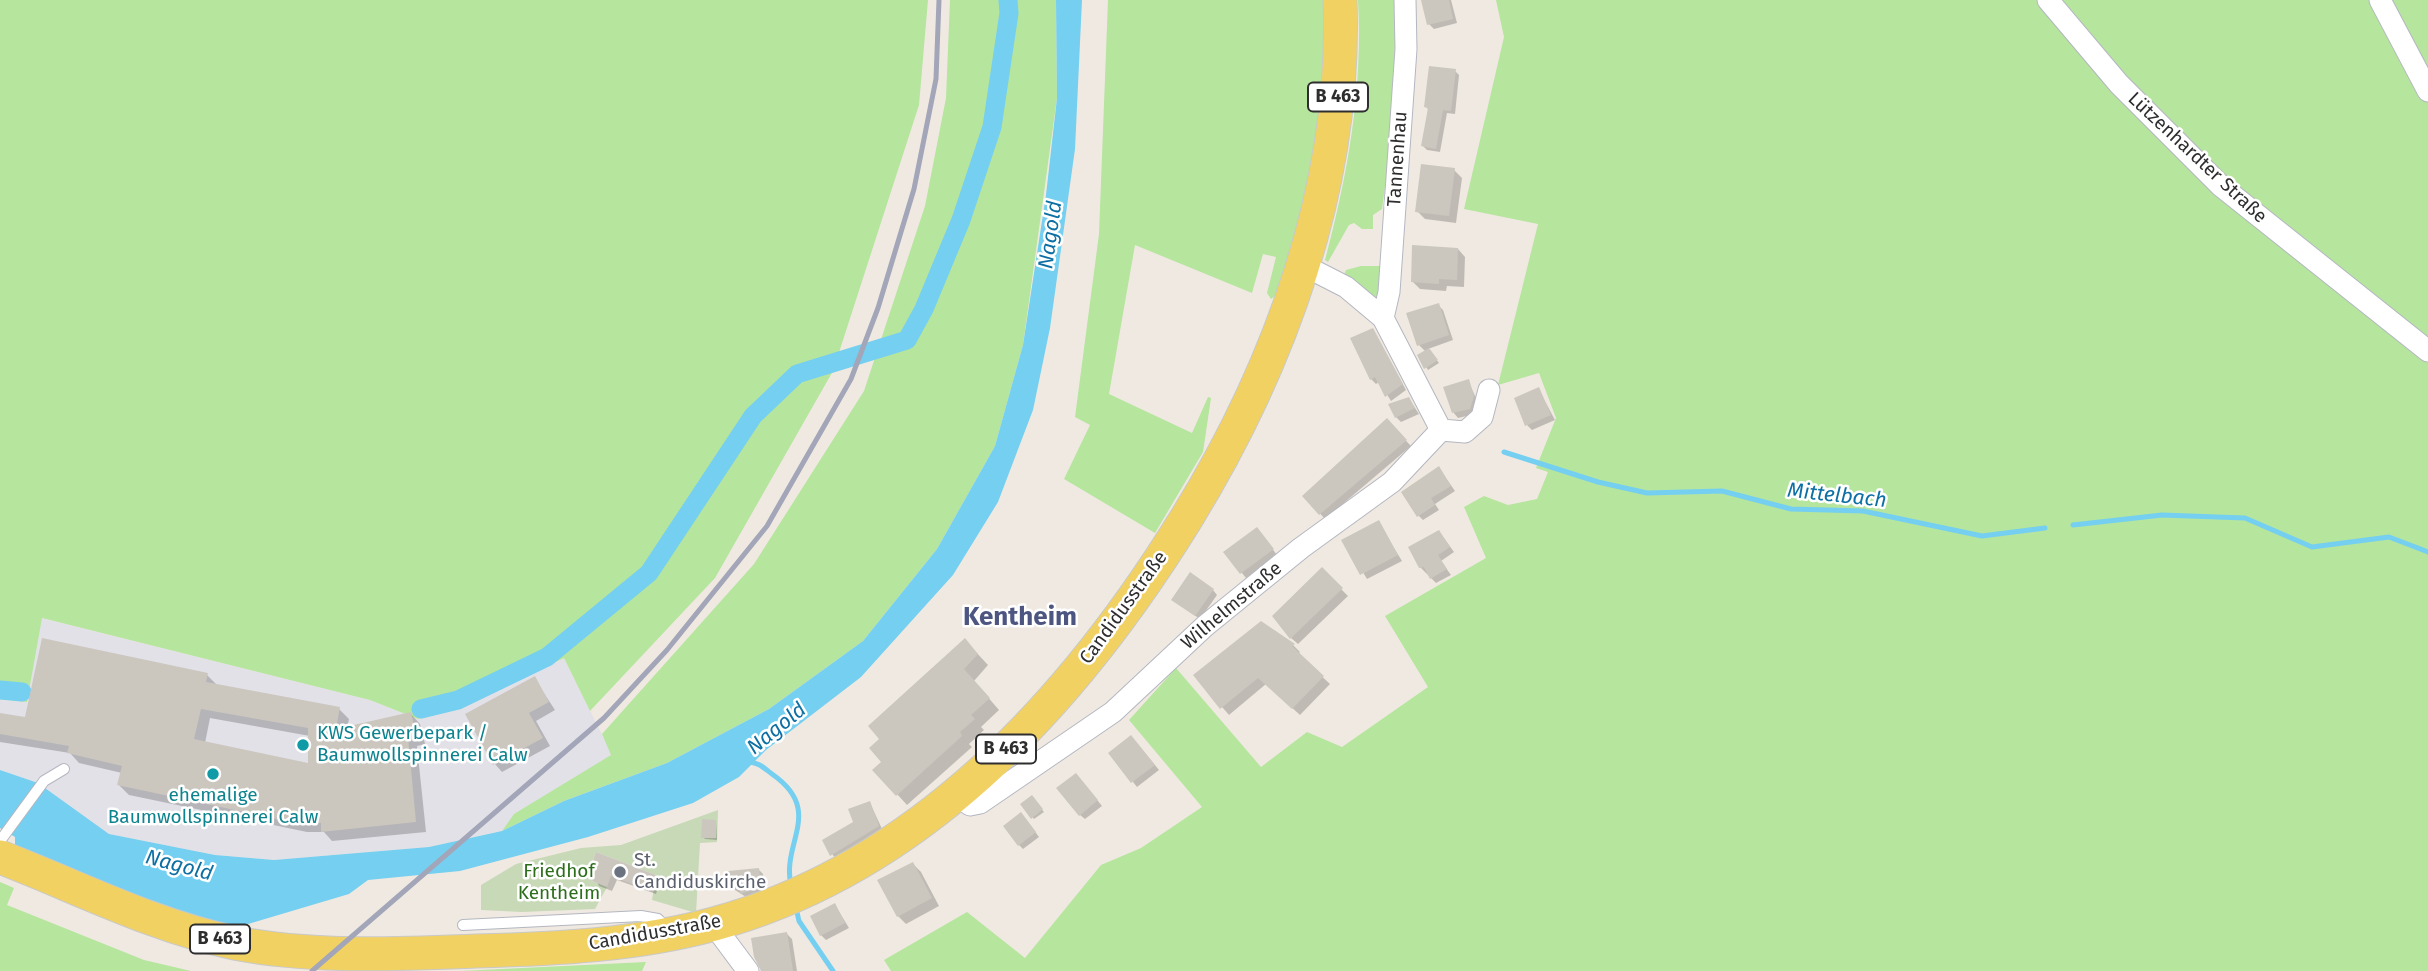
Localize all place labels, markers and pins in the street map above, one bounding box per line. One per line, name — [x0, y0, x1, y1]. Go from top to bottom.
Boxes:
place label: KWS Gewerbepark / Baumwollspinnerei Calw — [317, 723, 528, 767]
marker: KWS Gewerbepark / Baumwollspinnerei Calw — [295, 737, 311, 753]
marker: ehemalige Baumwollspinnerei Calw — [205, 766, 221, 782]
place label: ehemalige Baumwollspinnerei Calw — [108, 785, 318, 829]
place label: St. Candiduskirche — [634, 850, 766, 894]
marker: St. Candiduskirche — [612, 864, 628, 880]

